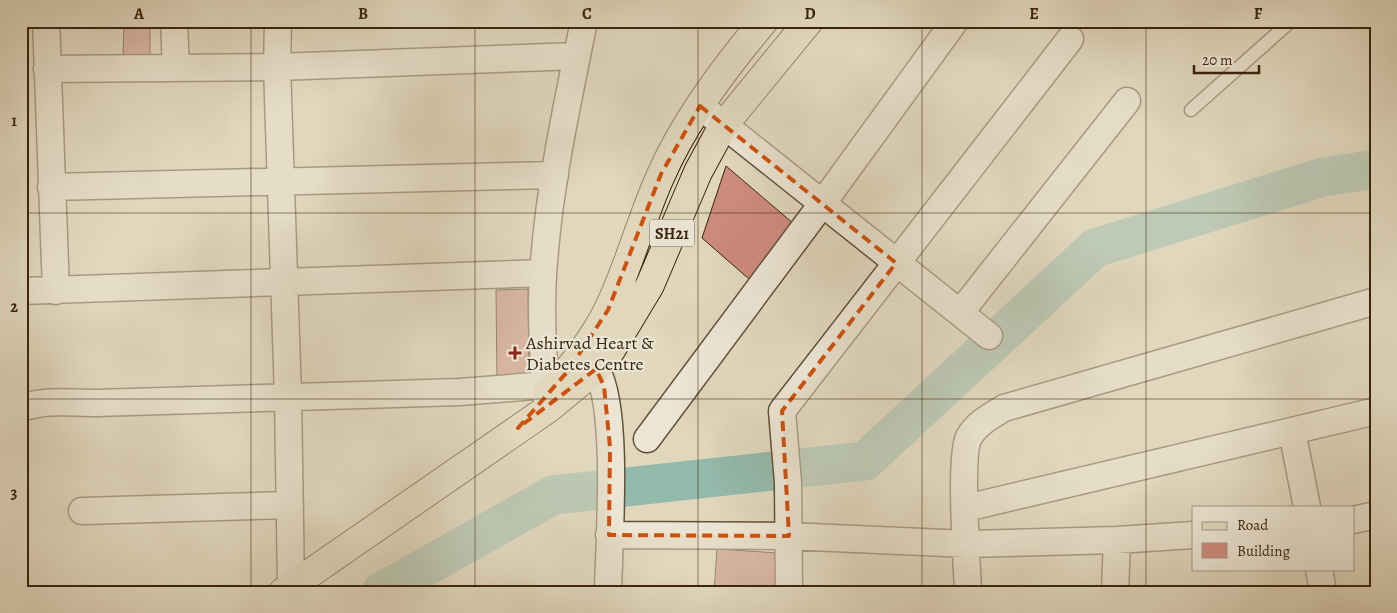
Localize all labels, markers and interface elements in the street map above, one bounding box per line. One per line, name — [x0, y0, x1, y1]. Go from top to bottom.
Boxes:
text: A — [133, 3, 145, 25]
text: B — [358, 3, 368, 25]
text: C — [582, 3, 592, 25]
text: D — [804, 3, 816, 25]
text: E — [1029, 3, 1039, 25]
text: F — [1254, 3, 1263, 25]
scale bar — [1194, 42, 1260, 74]
text: 20 m — [1202, 50, 1233, 70]
text: 1 — [11, 110, 17, 132]
road number: SH21 — [650, 220, 694, 247]
text: 2 — [10, 296, 18, 318]
place label: Ashirvad Heart & Diabetes Centre — [525, 331, 654, 376]
marker: Ashirvad Heart & Diabetes Centre — [508, 346, 522, 360]
text: 3 — [11, 482, 18, 504]
legend — [1192, 506, 1354, 570]
text: Road — [1237, 515, 1269, 535]
text: Building — [1237, 541, 1290, 561]

